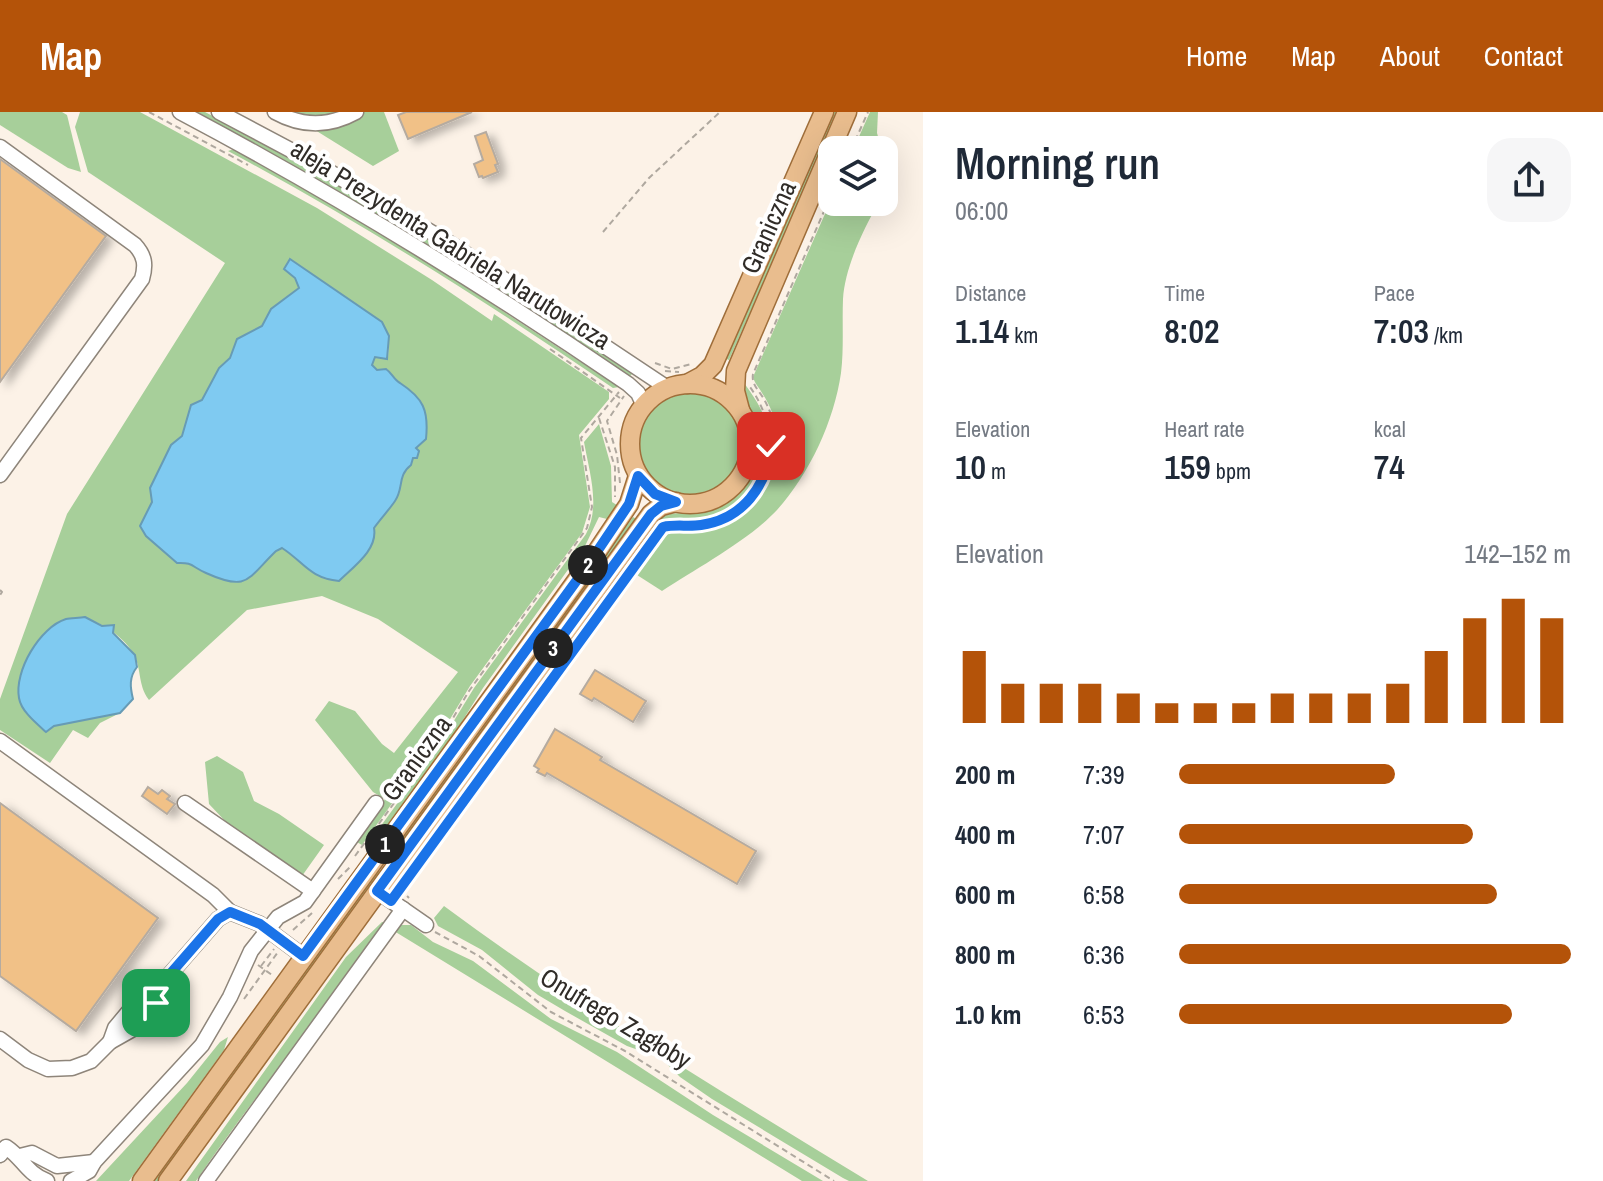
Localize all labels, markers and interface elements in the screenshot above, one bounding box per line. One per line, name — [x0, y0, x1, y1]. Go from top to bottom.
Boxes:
text: Map — [40, 31, 102, 82]
text: Home — [1186, 37, 1247, 75]
text: Map — [1291, 37, 1336, 75]
text: About — [1380, 37, 1440, 75]
text: Contact — [1484, 37, 1563, 75]
street label: aleja Prezydenta Gabriela Narutowicza — [284, 131, 618, 357]
text: Morning run — [955, 133, 1160, 193]
map controls — [818, 136, 898, 216]
button: layers — [818, 136, 898, 216]
button: share — [1487, 138, 1571, 222]
street label: Graniczna — [732, 175, 804, 279]
text: 06:00 — [955, 193, 1008, 228]
text: Distance — [955, 278, 1026, 308]
text: Time — [1164, 278, 1205, 308]
text: Pace — [1374, 278, 1415, 308]
text: 1.14 — [955, 308, 1009, 354]
text: 8:02 — [1164, 308, 1220, 354]
text: 7:03 — [1374, 308, 1429, 354]
text: km — [1009, 320, 1038, 350]
text: /km — [1429, 320, 1463, 350]
pin — [737, 412, 805, 480]
text: Elevation — [955, 414, 1030, 444]
text: Heart rate — [1164, 414, 1245, 444]
text: kcal — [1374, 414, 1406, 444]
icon: check — [749, 424, 793, 468]
text: 10 — [955, 444, 986, 490]
text: 159 — [1164, 444, 1211, 490]
text: 74 — [1374, 444, 1405, 490]
text: m — [986, 456, 1006, 486]
text: bpm — [1211, 456, 1251, 486]
text: Elevation — [955, 536, 1044, 571]
text: 142–152 m — [1464, 536, 1571, 571]
pin: 2 — [568, 545, 608, 585]
text: 2 — [583, 550, 593, 580]
pin: 3 — [533, 628, 573, 668]
text: 3 — [548, 633, 558, 663]
street label: Graniczna — [373, 708, 459, 808]
text: 200 m — [955, 757, 1015, 792]
text: 7:39 — [1083, 757, 1125, 792]
text: 400 m — [955, 817, 1015, 852]
text: 7:07 — [1083, 817, 1125, 852]
pin: 1 — [365, 824, 405, 864]
text: 1 — [380, 829, 390, 859]
text: 600 m — [955, 877, 1015, 912]
text: 6:58 — [1083, 877, 1125, 912]
text: 800 m — [955, 937, 1015, 972]
text: 6:36 — [1083, 937, 1125, 972]
street label: Onufrego Zagłoby — [534, 959, 698, 1077]
pin — [122, 969, 190, 1037]
icon: arrive — [134, 981, 178, 1025]
text: 1.0 km — [955, 997, 1021, 1032]
text: 6:53 — [1083, 997, 1125, 1032]

